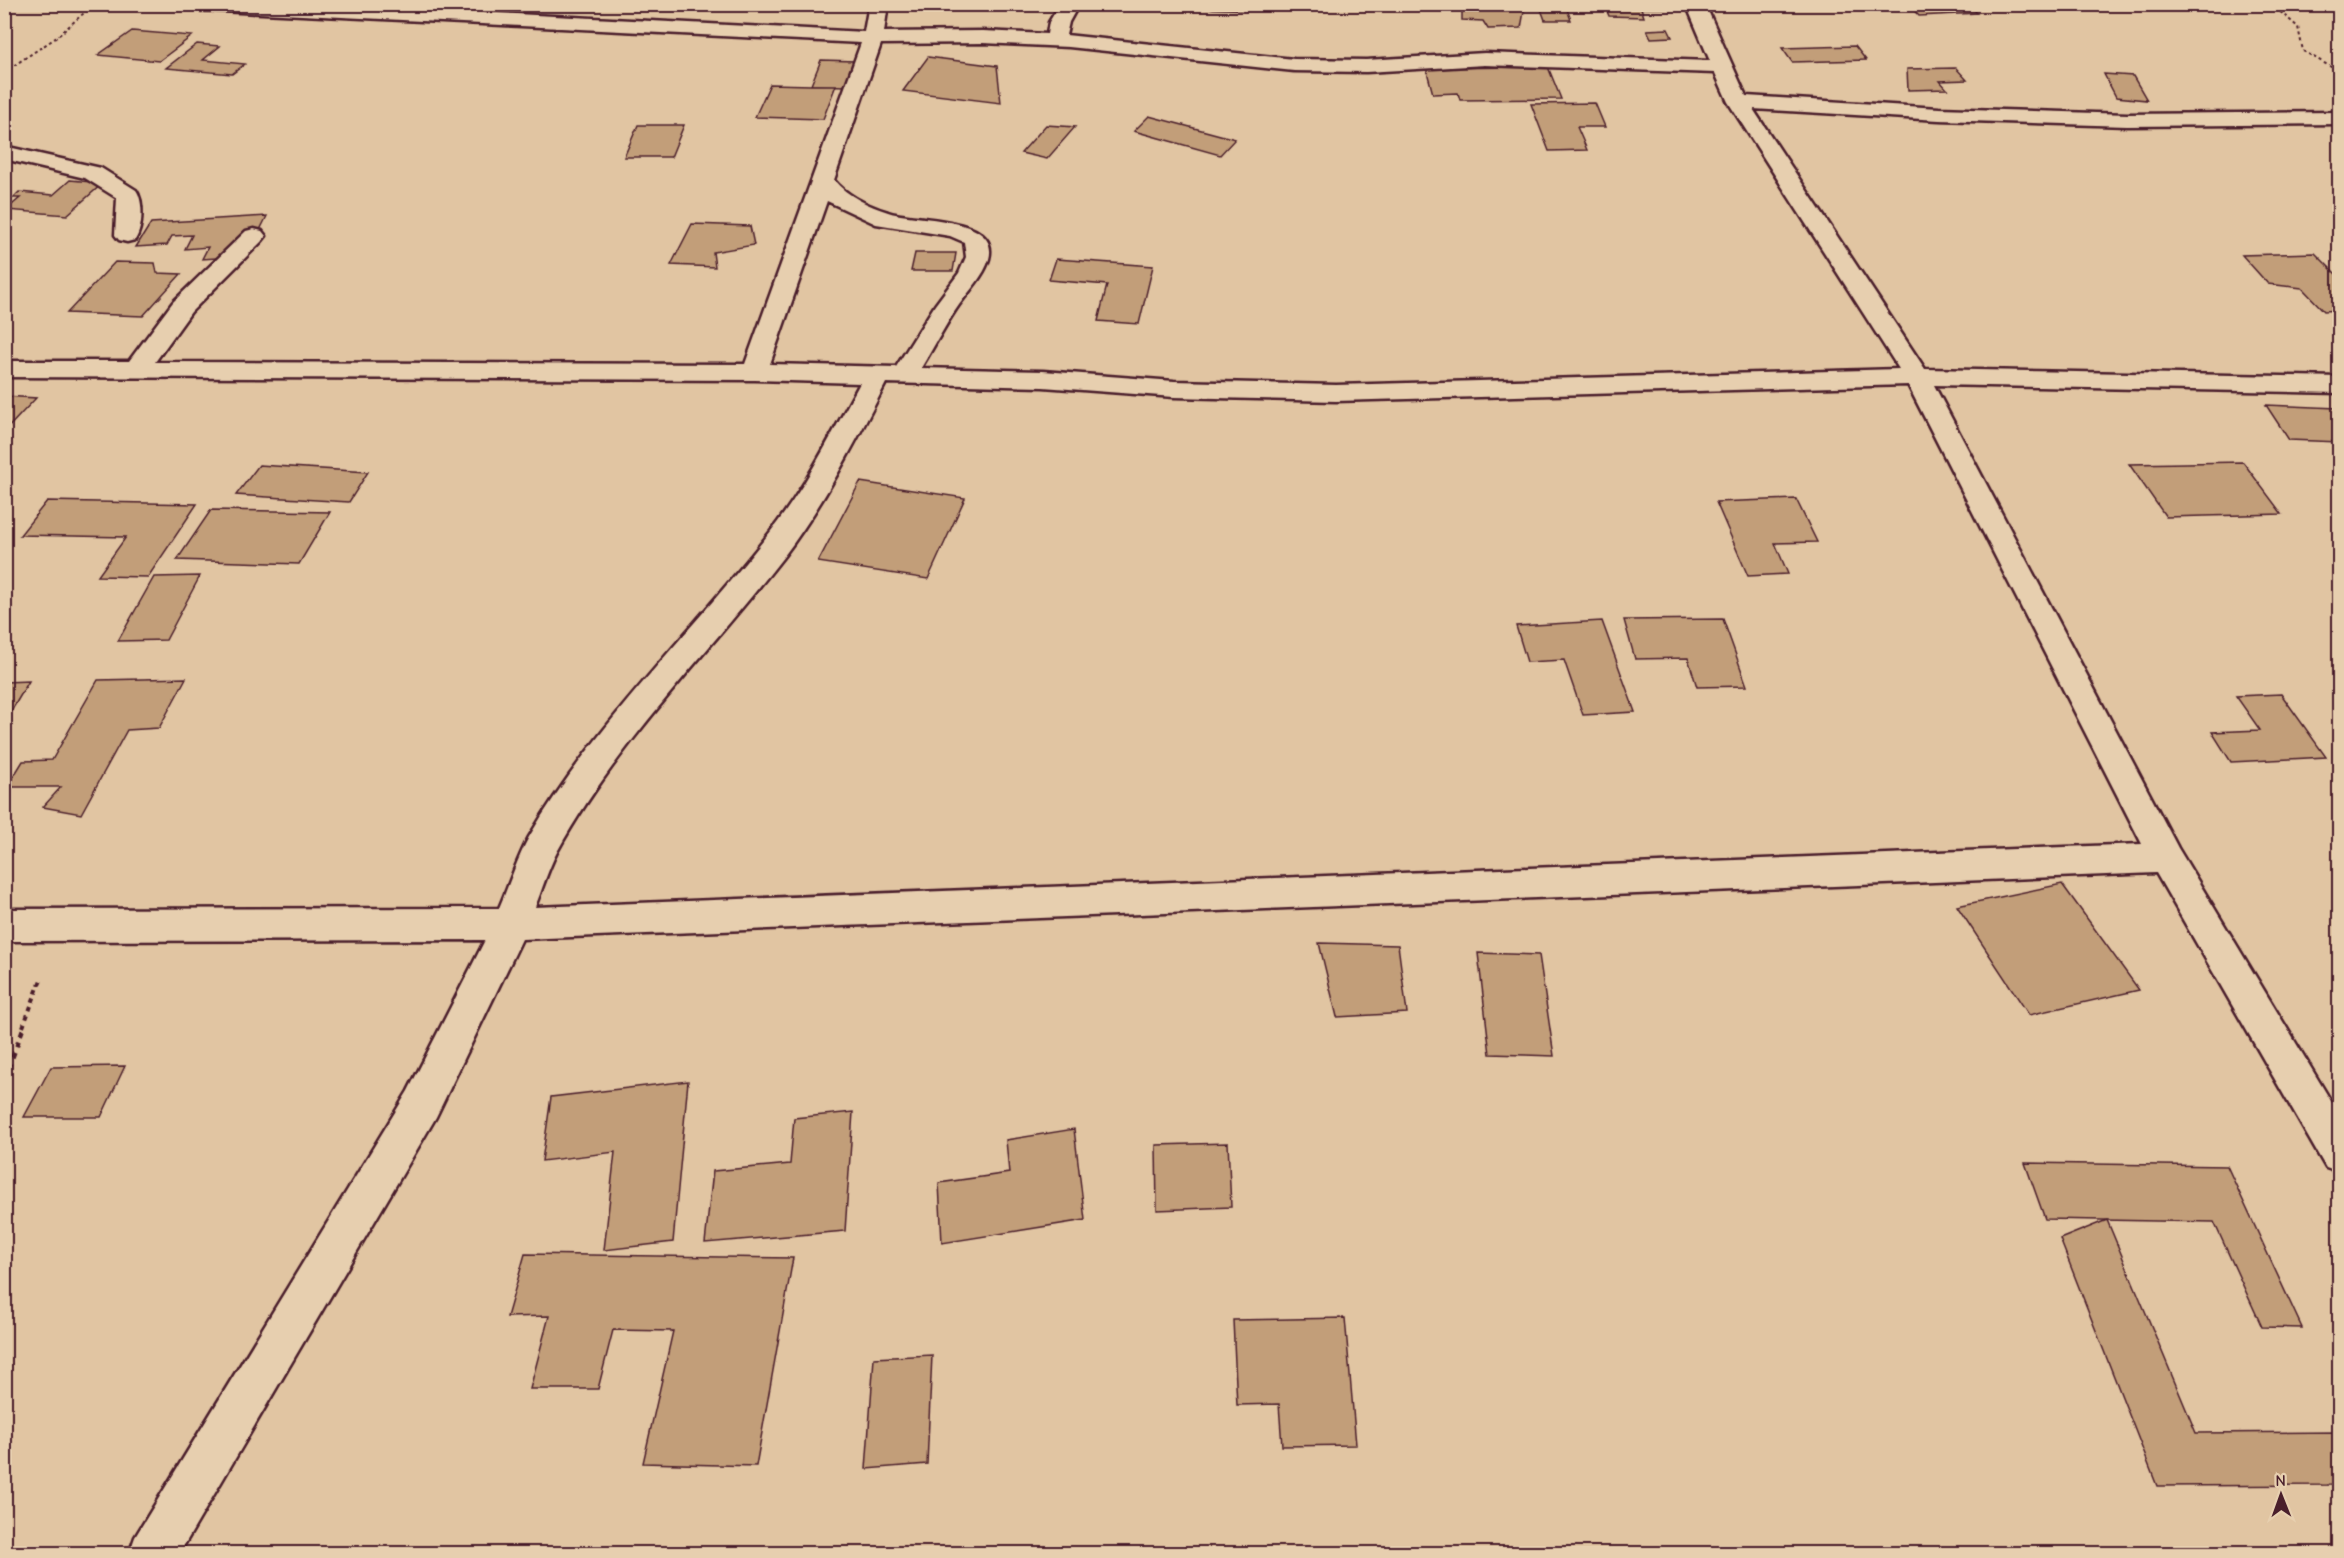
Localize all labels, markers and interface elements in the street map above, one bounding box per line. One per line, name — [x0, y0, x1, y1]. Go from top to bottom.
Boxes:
north arrow — [2251, 1465, 2311, 1525]
text: N — [2275, 1472, 2286, 1490]

